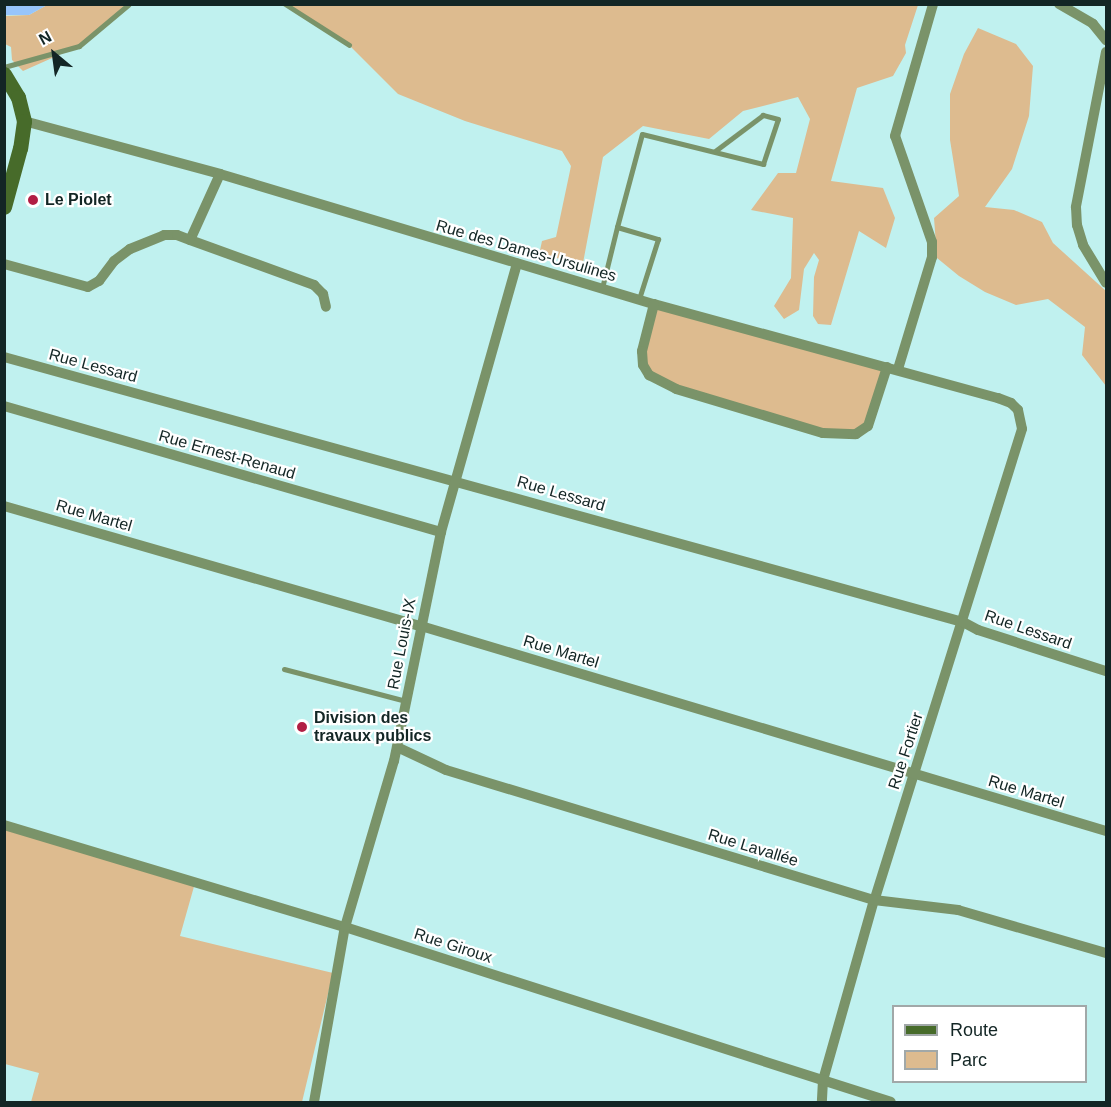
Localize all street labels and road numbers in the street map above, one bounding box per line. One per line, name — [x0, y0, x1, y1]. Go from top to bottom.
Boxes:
street label: Rue des Dames-Ursulines — [434, 216, 618, 286]
street label: Rue Lessard — [47, 345, 139, 387]
street label: Rue Ernest-Renaud — [156, 426, 298, 484]
street label: Rue Lessard — [515, 472, 607, 516]
street label: Rue Martel — [54, 496, 134, 536]
street label: Rue Louis-IX — [384, 597, 420, 691]
street label: Rue Lessard — [982, 606, 1074, 654]
street label: Rue Martel — [521, 631, 601, 673]
street label: Rue Fortier — [885, 710, 927, 792]
street label: Rue Martel — [986, 771, 1066, 813]
street label: Rue Lavallée — [706, 825, 800, 871]
street label: Rue Giroux — [412, 924, 494, 968]

